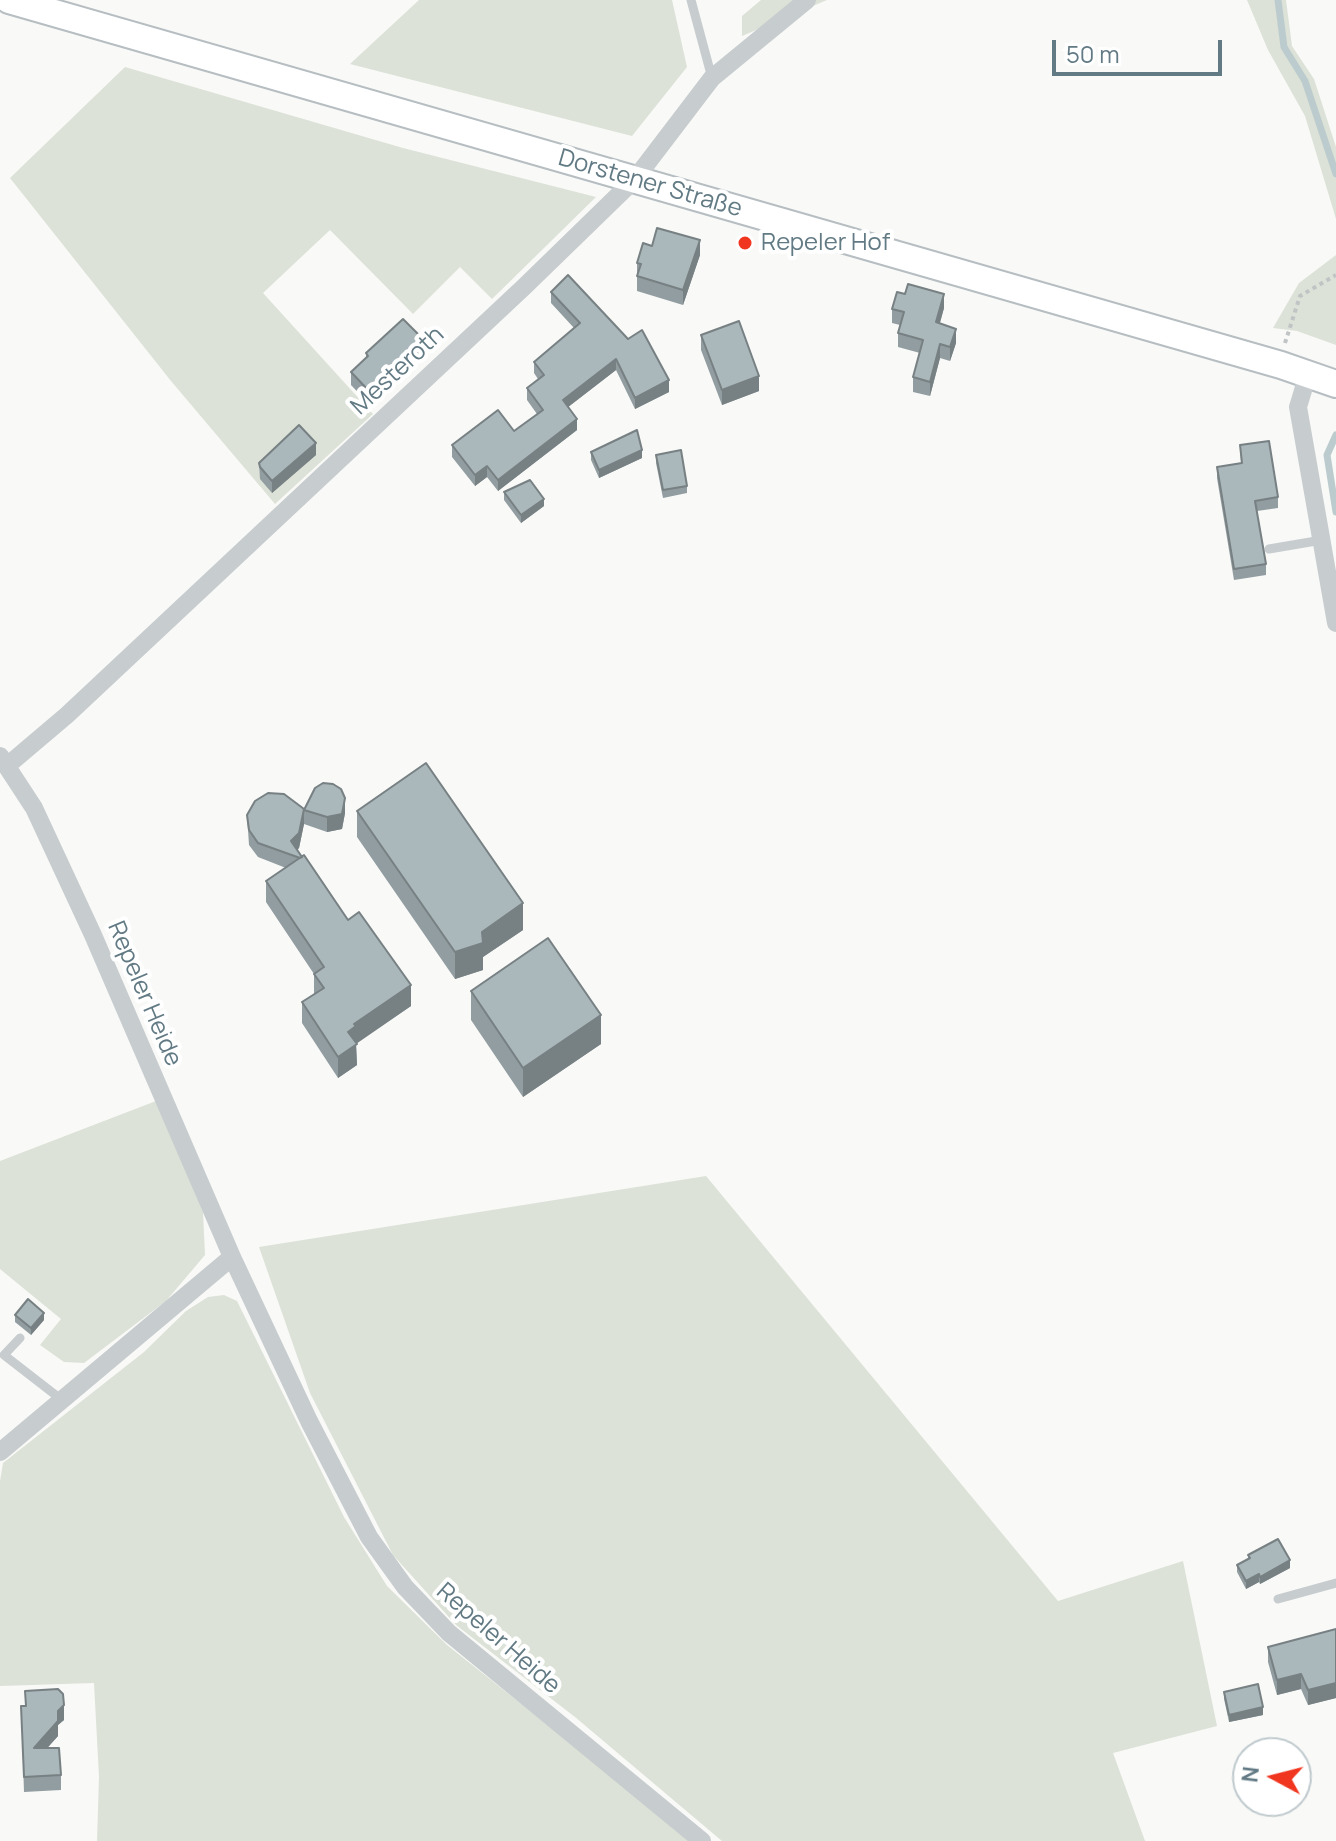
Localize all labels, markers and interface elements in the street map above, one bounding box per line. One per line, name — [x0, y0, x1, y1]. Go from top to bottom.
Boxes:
scale bar — [1056, 24, 1226, 74]
text: 50 m — [1066, 37, 1120, 70]
street label: Dorstener Straße — [555, 144, 745, 224]
place label: Repeler Hof — [761, 229, 890, 257]
marker: Repeler Hof — [736, 234, 754, 252]
street label: Mesteroth — [346, 321, 450, 421]
street label: Repeler Heide — [101, 917, 187, 1071]
street label: Repeler Heide — [430, 1577, 566, 1701]
north arrow — [1232, 1737, 1312, 1817]
text: N — [1234, 1765, 1266, 1784]

